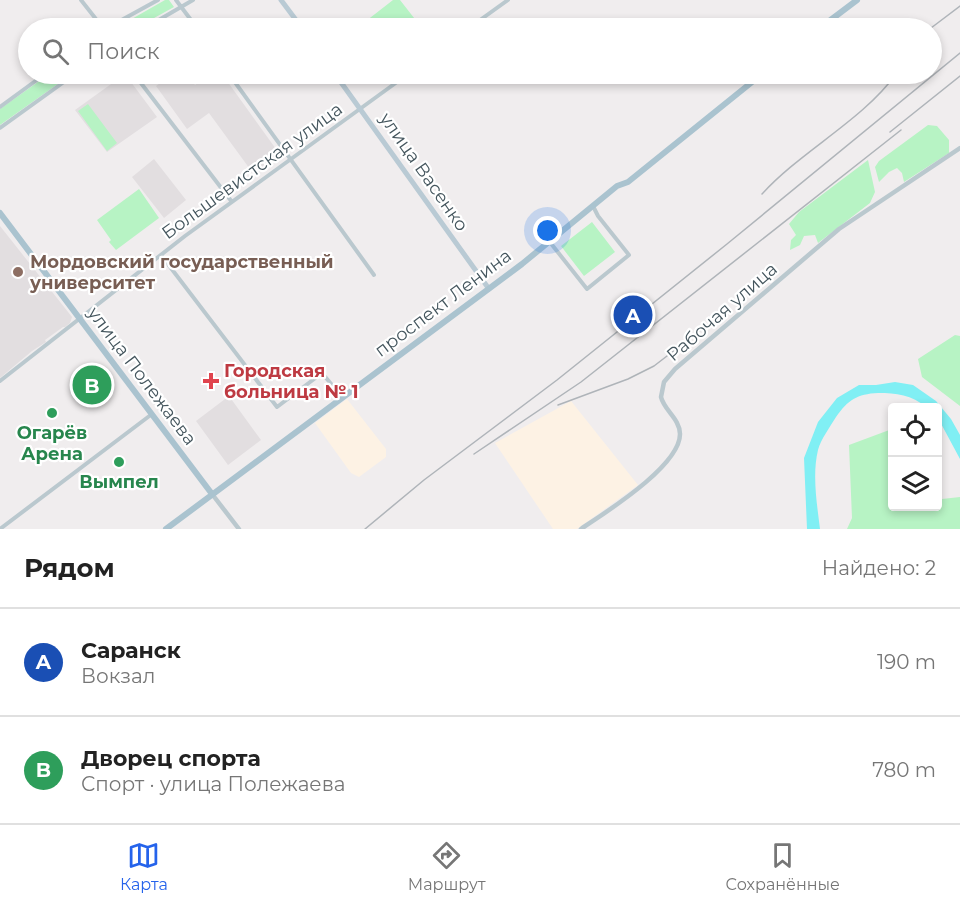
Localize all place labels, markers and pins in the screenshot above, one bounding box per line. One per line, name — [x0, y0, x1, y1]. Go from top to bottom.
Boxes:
place label: Мордовский государственный университет — [29, 251, 334, 294]
marker: Мордовский государственный университет — [11, 265, 25, 279]
pin: A — [614, 292, 652, 338]
place label: Городская больница № 1 — [224, 360, 359, 403]
pin: B — [72, 362, 112, 408]
marker: Городская больница № 1 — [202, 372, 220, 390]
marker: Огарёв Арена — [45, 406, 59, 420]
place label: Огарёв Арена — [17, 422, 87, 465]
marker: Вымпел — [112, 455, 126, 469]
place label: Вымпел — [79, 471, 159, 493]

